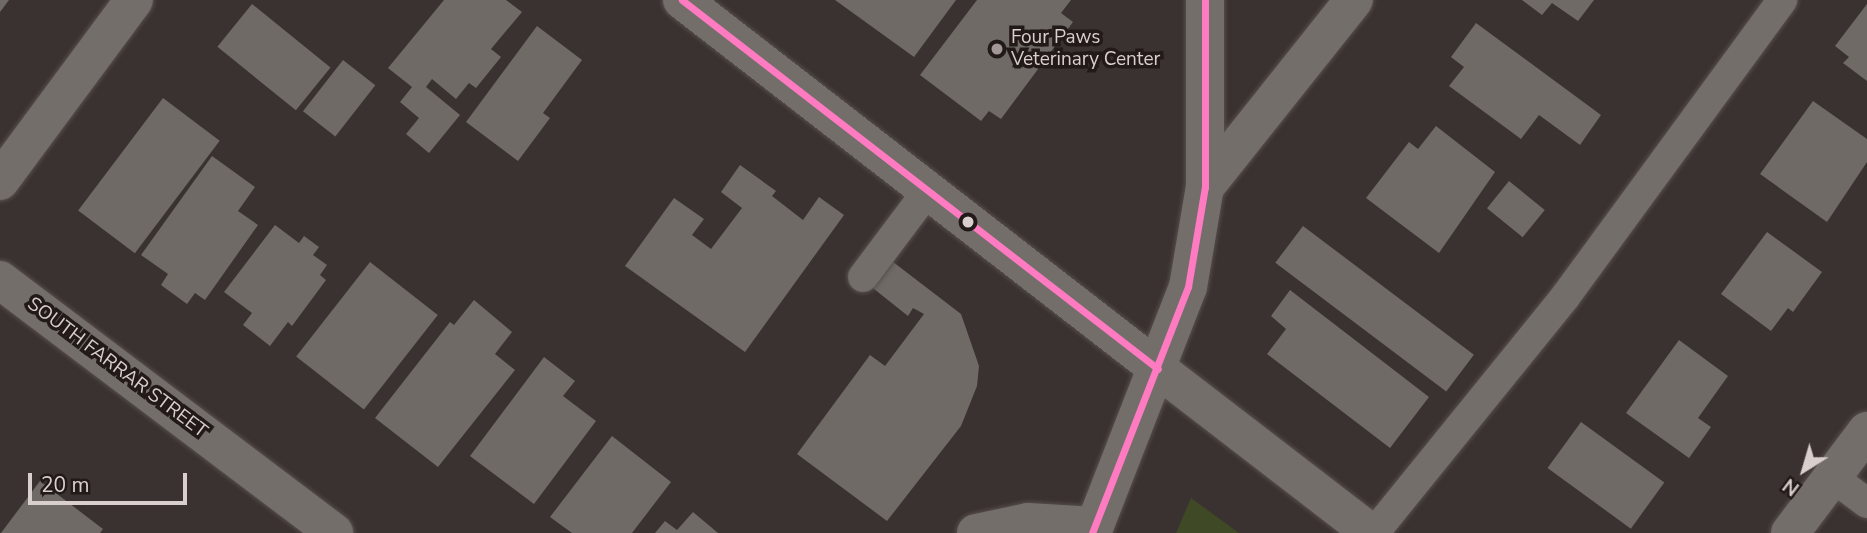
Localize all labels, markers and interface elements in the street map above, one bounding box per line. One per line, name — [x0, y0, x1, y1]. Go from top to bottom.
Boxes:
place label: Four Paws Veterinary Center — [1011, 27, 1160, 71]
marker: Four Paws Veterinary Center — [989, 41, 1005, 57]
unlabelled marker — [961, 215, 975, 229]
street label: SOUTH FARRAR STREET — [22, 293, 212, 443]
north arrow — [1769, 435, 1839, 505]
scale bar — [32, 460, 191, 504]
text: 20 m — [41, 471, 90, 499]
text: N — [1778, 472, 1805, 501]

